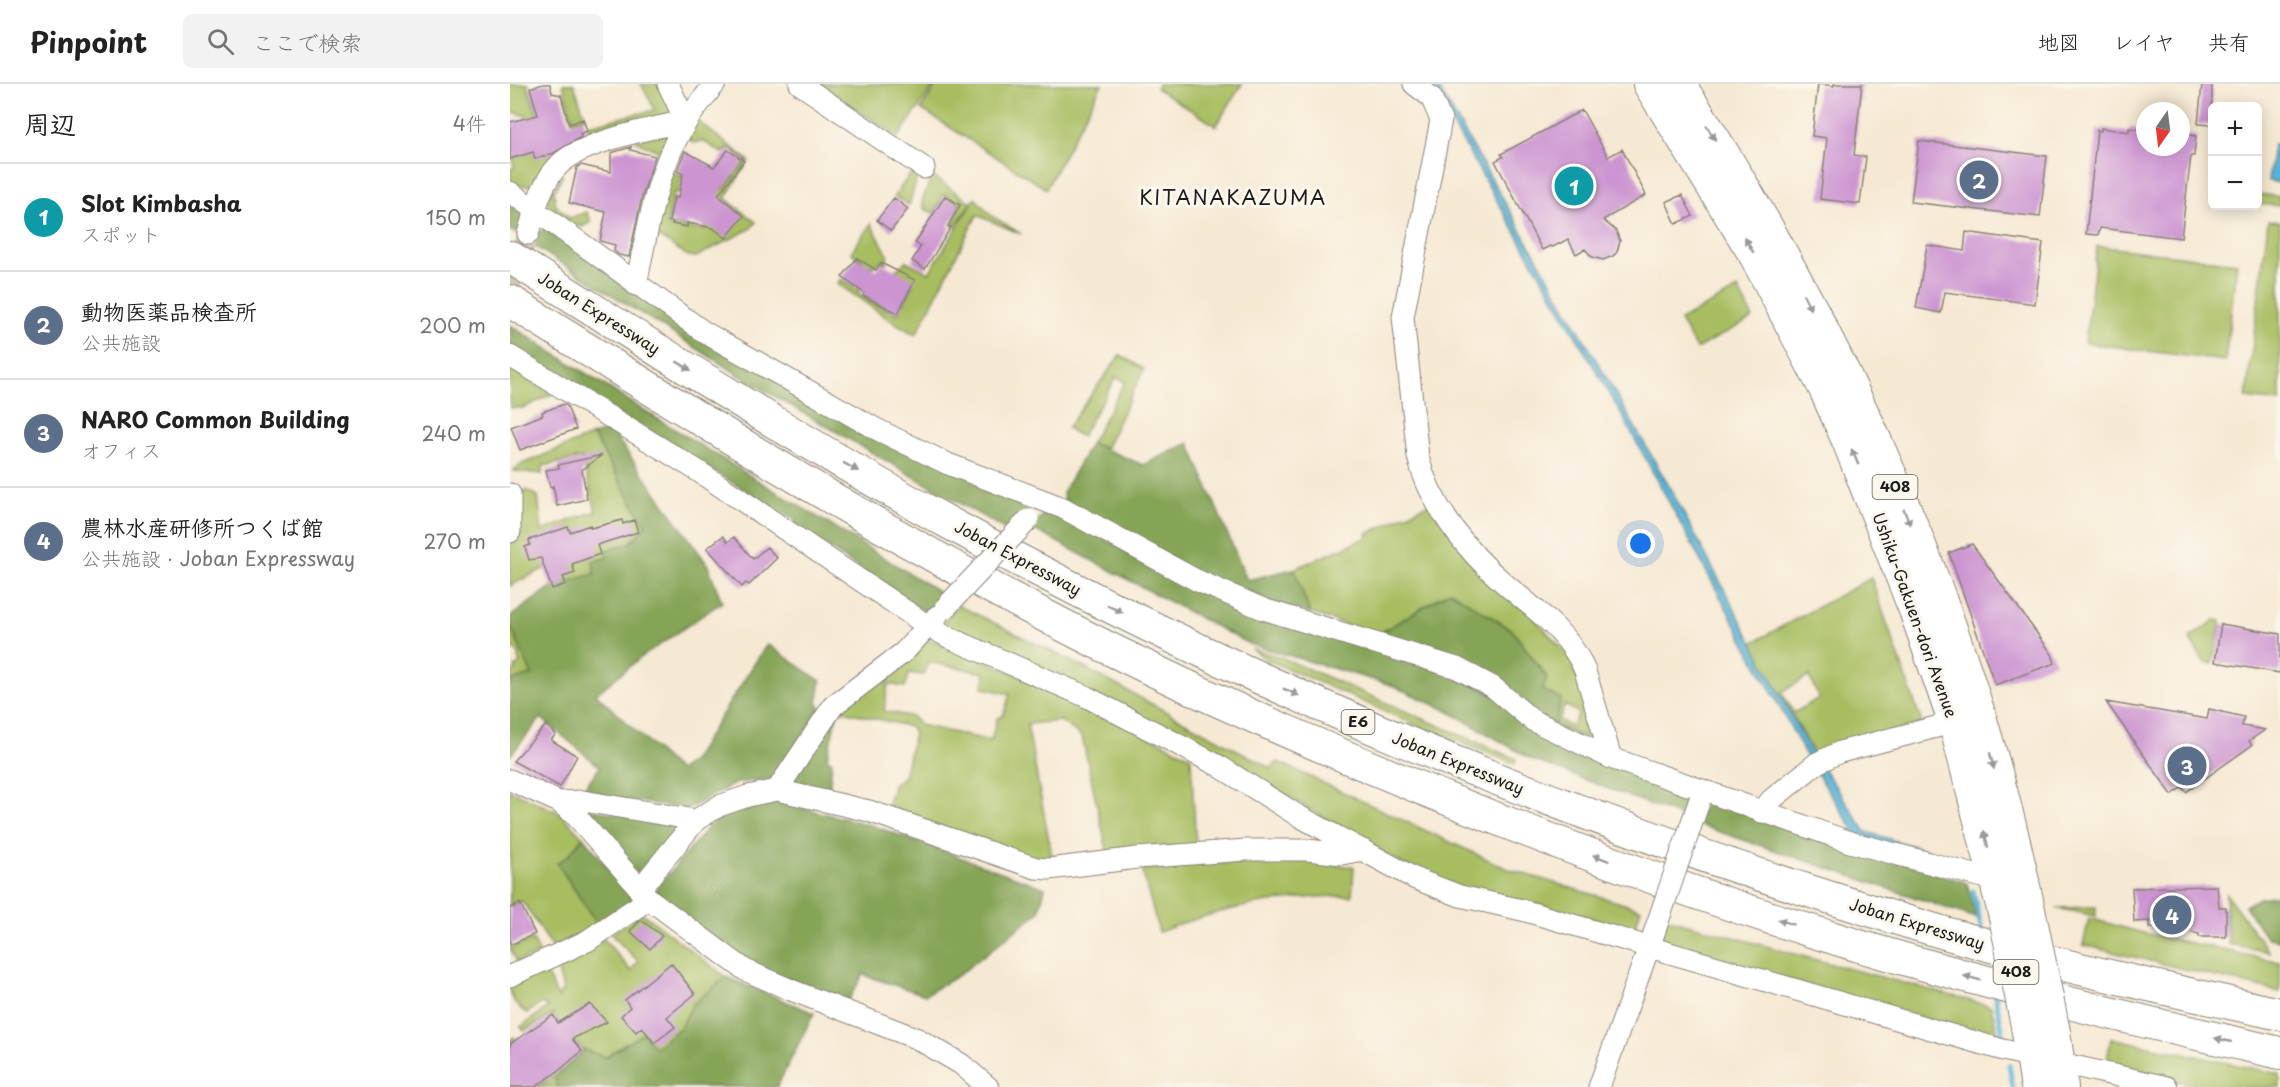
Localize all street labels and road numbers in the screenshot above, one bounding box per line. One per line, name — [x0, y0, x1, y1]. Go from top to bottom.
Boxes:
street label: Joban Expressway — [534, 265, 665, 359]
road number: 408 — [1872, 475, 1918, 499]
street label: Ushiku-Gakuen-dori Avenue — [1868, 509, 1964, 721]
street label: Joban Expressway — [951, 514, 1086, 601]
road number: E6 — [1342, 710, 1374, 734]
street label: Joban Expressway — [1389, 725, 1528, 799]
street label: Joban Expressway — [1847, 891, 1988, 955]
road number: 408 — [1994, 960, 2038, 984]

